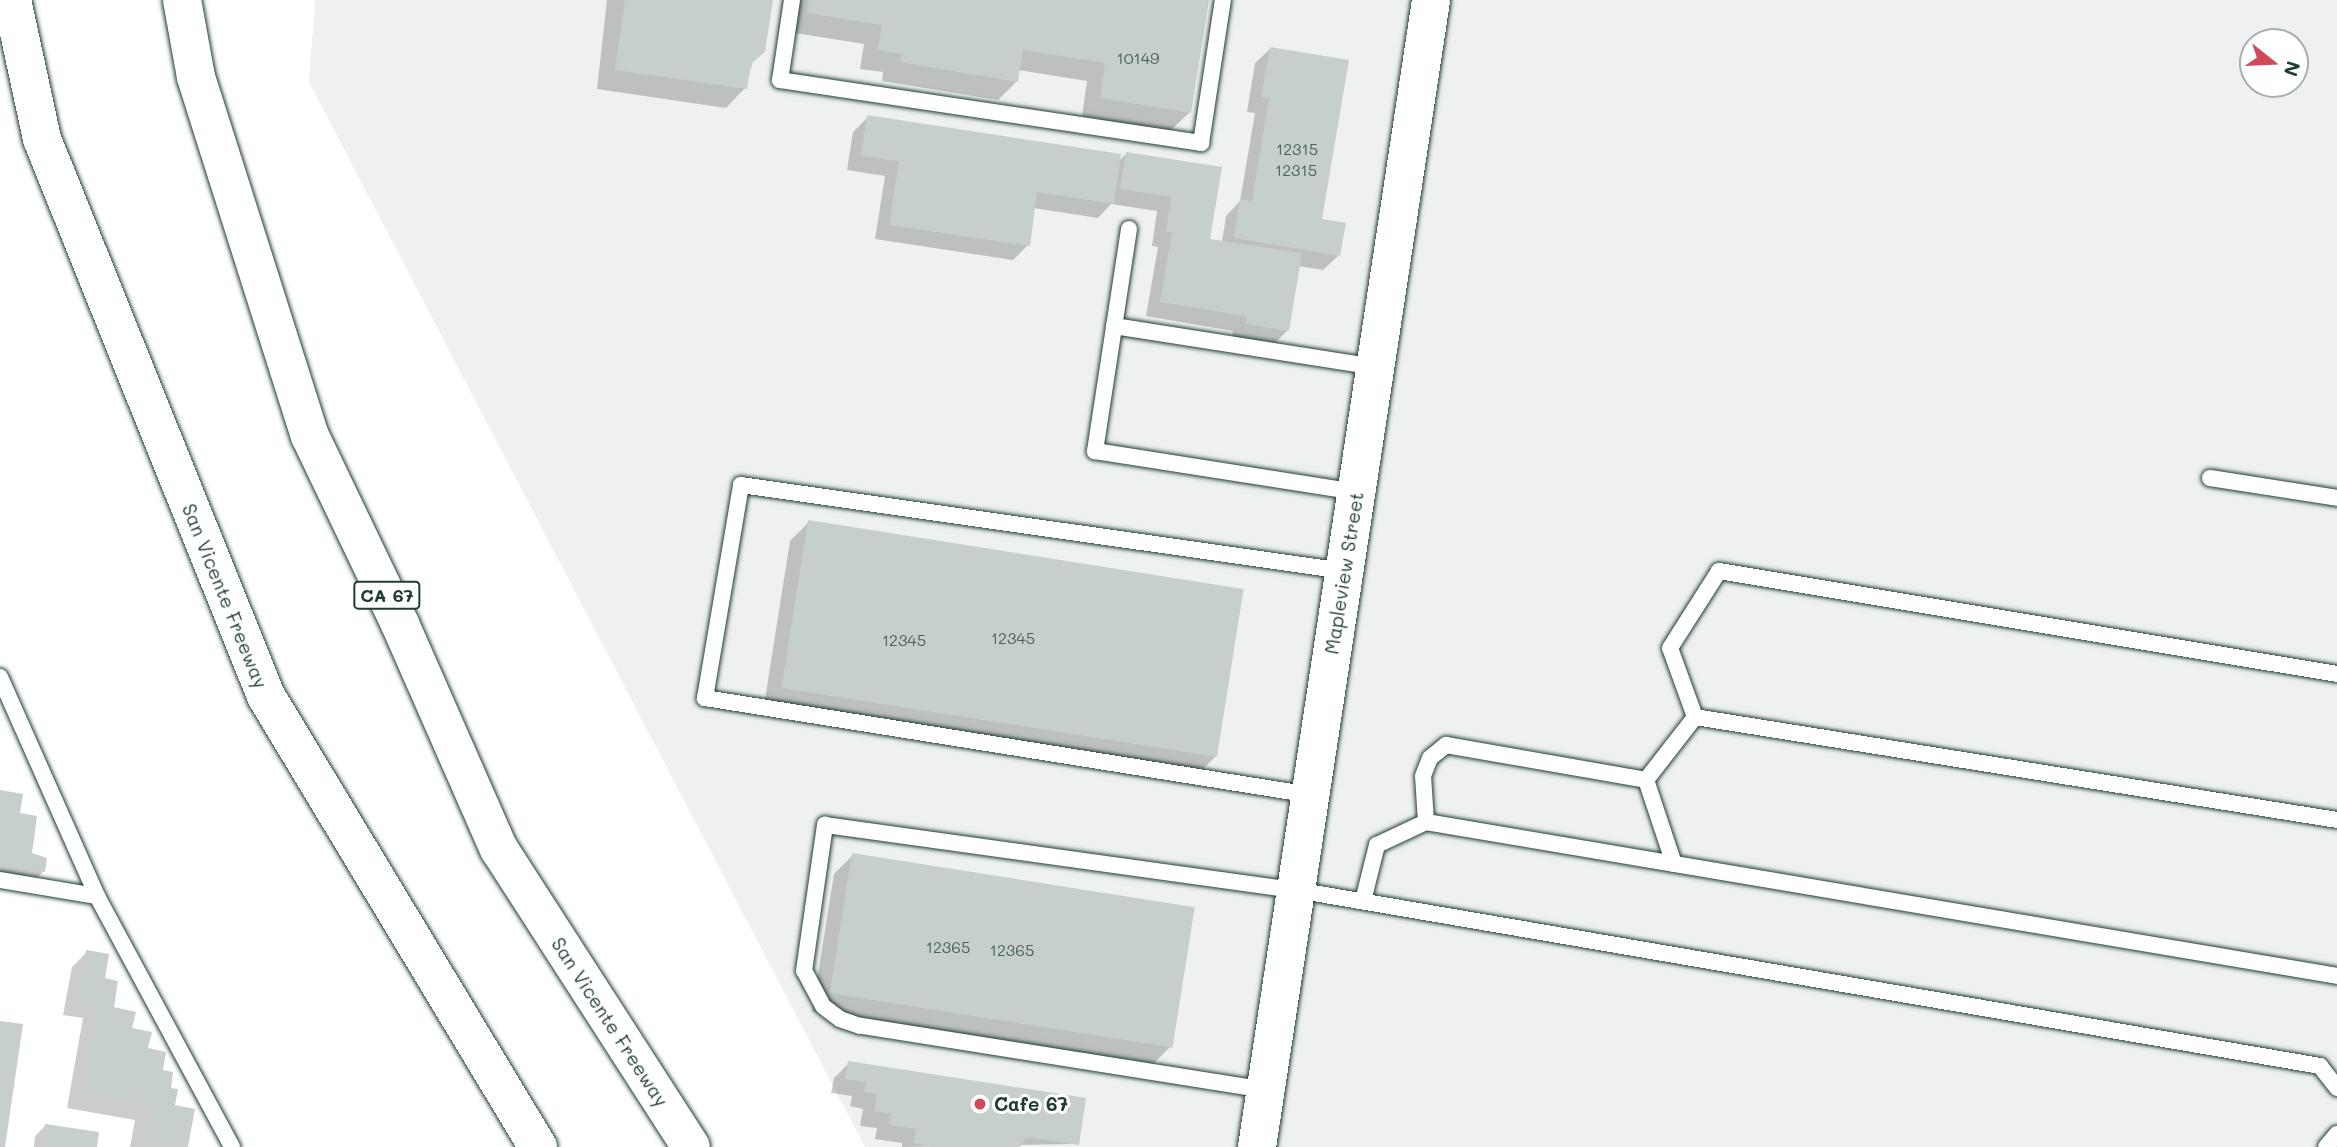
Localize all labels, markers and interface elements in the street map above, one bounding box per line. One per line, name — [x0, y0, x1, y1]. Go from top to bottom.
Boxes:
north arrow — [2239, 28, 2309, 98]
house number: 10149 — [1116, 48, 1160, 68]
text: N — [2278, 58, 2307, 80]
house number: 12315 — [1276, 139, 1318, 159]
house number: 12315 — [1275, 160, 1317, 180]
street label: Mapleview Street — [1320, 490, 1368, 656]
street label: San Vicente Freeway — [178, 500, 272, 692]
road number: CA 67 — [352, 580, 422, 610]
house number: 12345 — [991, 628, 1035, 648]
house number: 12345 — [882, 630, 926, 650]
street label: San Vicente Freeway — [547, 933, 673, 1111]
house number: 12365 — [926, 937, 970, 957]
house number: 12365 — [990, 940, 1034, 960]
place label: Cafe 67 — [994, 1093, 1068, 1115]
marker: Cafe 67 — [972, 1096, 988, 1112]

